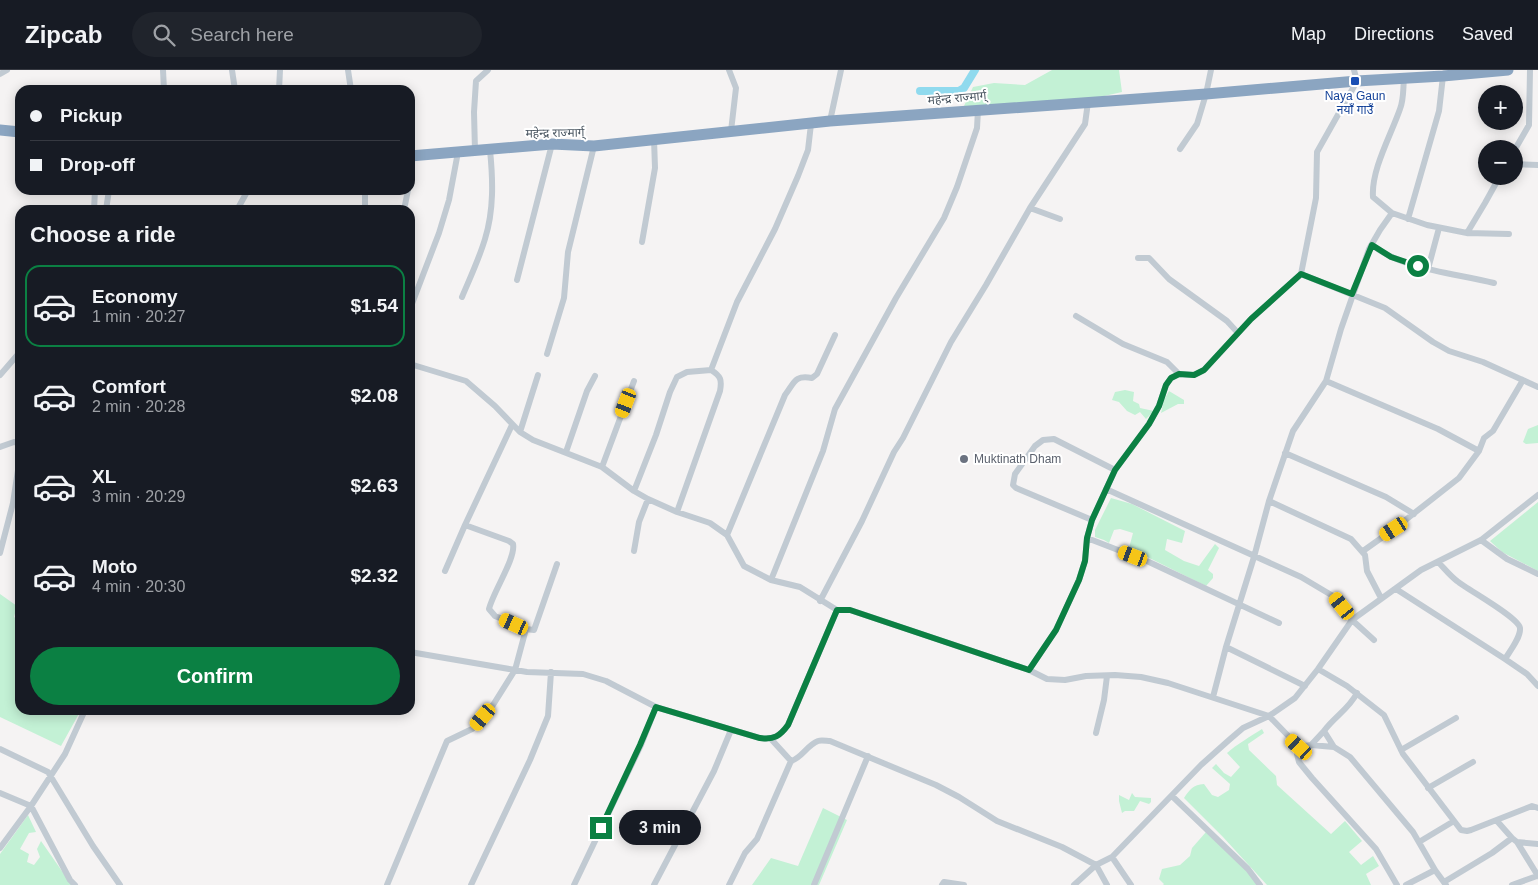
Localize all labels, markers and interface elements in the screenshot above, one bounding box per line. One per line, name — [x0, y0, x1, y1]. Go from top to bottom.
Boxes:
search box — [132, 12, 482, 57]
text: Zipcab — [25, 21, 102, 48]
icon: search — [150, 21, 178, 49]
text: Search here — [190, 24, 294, 45]
text: Map — [1291, 24, 1326, 44]
text: Directions — [1354, 24, 1434, 44]
text: Saved — [1462, 24, 1513, 44]
marker: Naya Gaun नयाँ गाउँ — [1349, 75, 1361, 87]
map controls — [1478, 85, 1523, 185]
button: + — [1478, 85, 1523, 130]
street label: महेन्द्र राज्मार्ग् — [927, 87, 989, 108]
place label: Naya Gaun नयाँ गाउँ — [1325, 89, 1385, 117]
text: Pickup — [60, 105, 122, 126]
street label: महेन्द्र राज्मार्ग् — [525, 124, 587, 141]
button: − — [1478, 140, 1523, 185]
text: Drop-off — [60, 154, 135, 175]
text: Choose a ride — [30, 222, 175, 247]
route start — [1407, 255, 1429, 277]
icon: car — [32, 284, 77, 329]
text: Economy — [92, 286, 178, 307]
text: $1.54 — [350, 295, 398, 316]
text: 1 min · 20:27 — [92, 308, 185, 325]
icon: car — [32, 374, 77, 419]
text: Comfort — [92, 376, 166, 397]
text: $2.08 — [350, 385, 398, 406]
car — [613, 386, 638, 420]
text: 2 min · 20:28 — [92, 398, 185, 415]
place label: Muktinath Dham — [974, 452, 1061, 466]
marker: Muktinath Dham — [958, 453, 970, 465]
icon: car — [32, 464, 77, 509]
text: XL — [92, 466, 116, 487]
text: $2.63 — [350, 475, 398, 496]
text: 3 min · 20:29 — [92, 488, 185, 505]
car — [1377, 515, 1410, 543]
car — [1116, 544, 1149, 568]
icon: car — [32, 554, 77, 599]
text: Moto — [92, 556, 137, 577]
text: $2.32 — [350, 565, 398, 586]
text: 4 min · 20:30 — [92, 578, 185, 595]
car — [1326, 590, 1357, 622]
car — [497, 611, 530, 637]
button: Confirm — [30, 647, 400, 705]
car — [467, 701, 498, 733]
car — [1282, 731, 1315, 763]
callout: 3 min — [618, 810, 701, 846]
route end — [590, 817, 612, 839]
text: 3 min — [639, 819, 681, 836]

